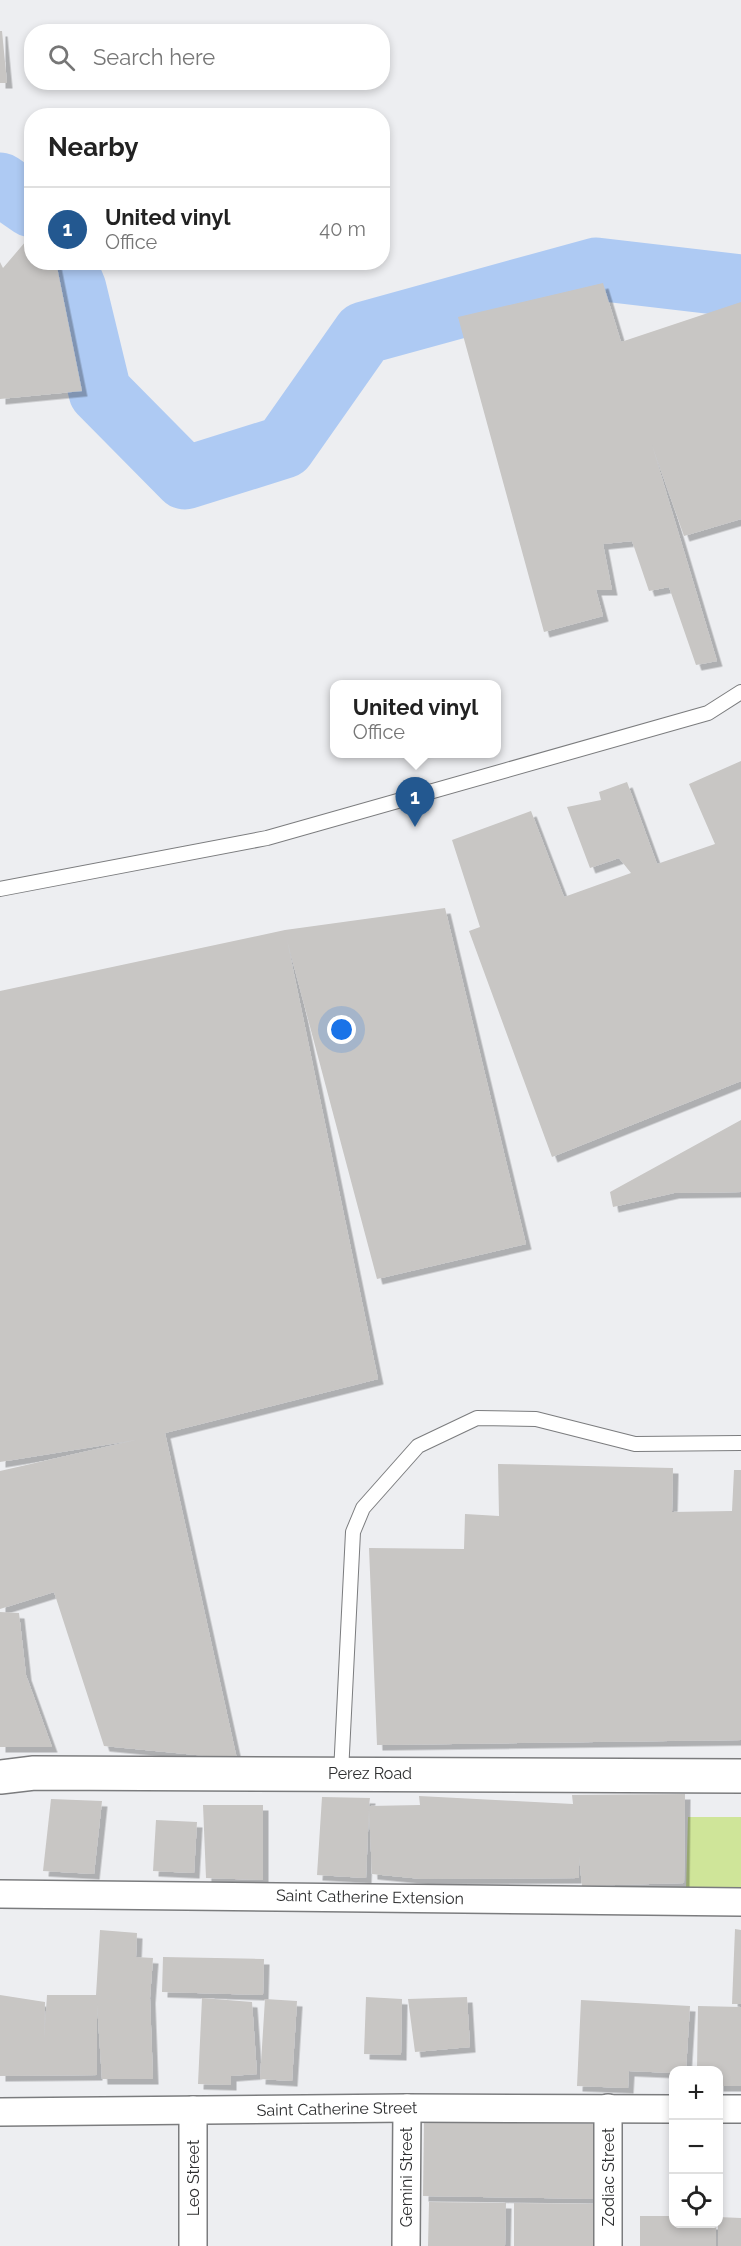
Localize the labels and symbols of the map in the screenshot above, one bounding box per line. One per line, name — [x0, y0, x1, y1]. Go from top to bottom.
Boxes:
pin: 1 — [396, 778, 434, 827]
your location — [327, 1015, 356, 1044]
street label: Perez Road — [328, 1764, 412, 1783]
street label: Saint Catherine Extension — [276, 1886, 464, 1908]
street label: Saint Catherine Street — [257, 2098, 418, 2120]
street label: Gemini Street — [397, 2126, 416, 2227]
street label: Zodiac Street — [599, 2127, 618, 2226]
street label: Leo Street — [184, 2139, 203, 2216]

